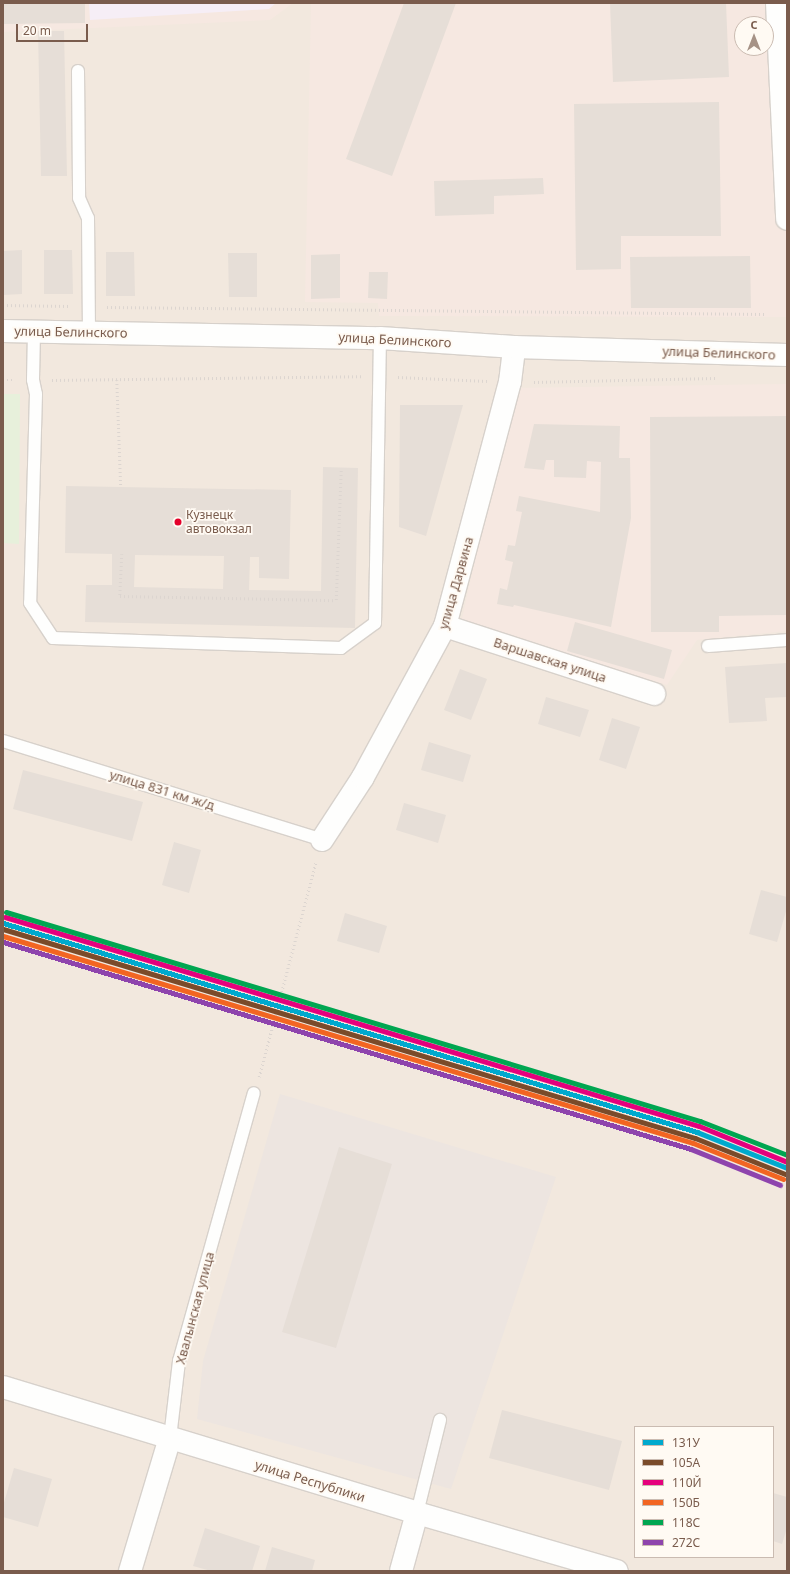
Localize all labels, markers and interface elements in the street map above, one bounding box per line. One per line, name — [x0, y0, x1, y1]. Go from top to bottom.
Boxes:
scale bar — [18, 16, 90, 42]
north arrow — [734, 16, 774, 56]
text: С — [750, 17, 758, 32]
text: 20 m — [23, 22, 51, 39]
street label: улица Белинского — [14, 323, 128, 341]
street label: улица Белинского — [338, 329, 452, 351]
street label: улица Белинского — [662, 343, 776, 363]
place label: Кузнецк автовокзал — [186, 508, 252, 536]
marker: Кузнецк автовокзал — [173, 517, 183, 527]
street label: улица Дарвина — [435, 535, 477, 631]
street label: Варшавская улица — [492, 634, 608, 686]
street label: улица 831 км ж/д — [108, 767, 216, 813]
street label: Хвалынская улица — [172, 1250, 218, 1366]
legend — [634, 1426, 774, 1558]
text: 131У — [672, 1434, 700, 1451]
text: 105А — [672, 1454, 700, 1471]
street label: улица Республики — [253, 1457, 367, 1505]
text: 110Й — [672, 1474, 702, 1491]
text: 150Б — [672, 1494, 700, 1511]
text: 118С — [672, 1514, 700, 1531]
text: 272С — [672, 1534, 700, 1551]

